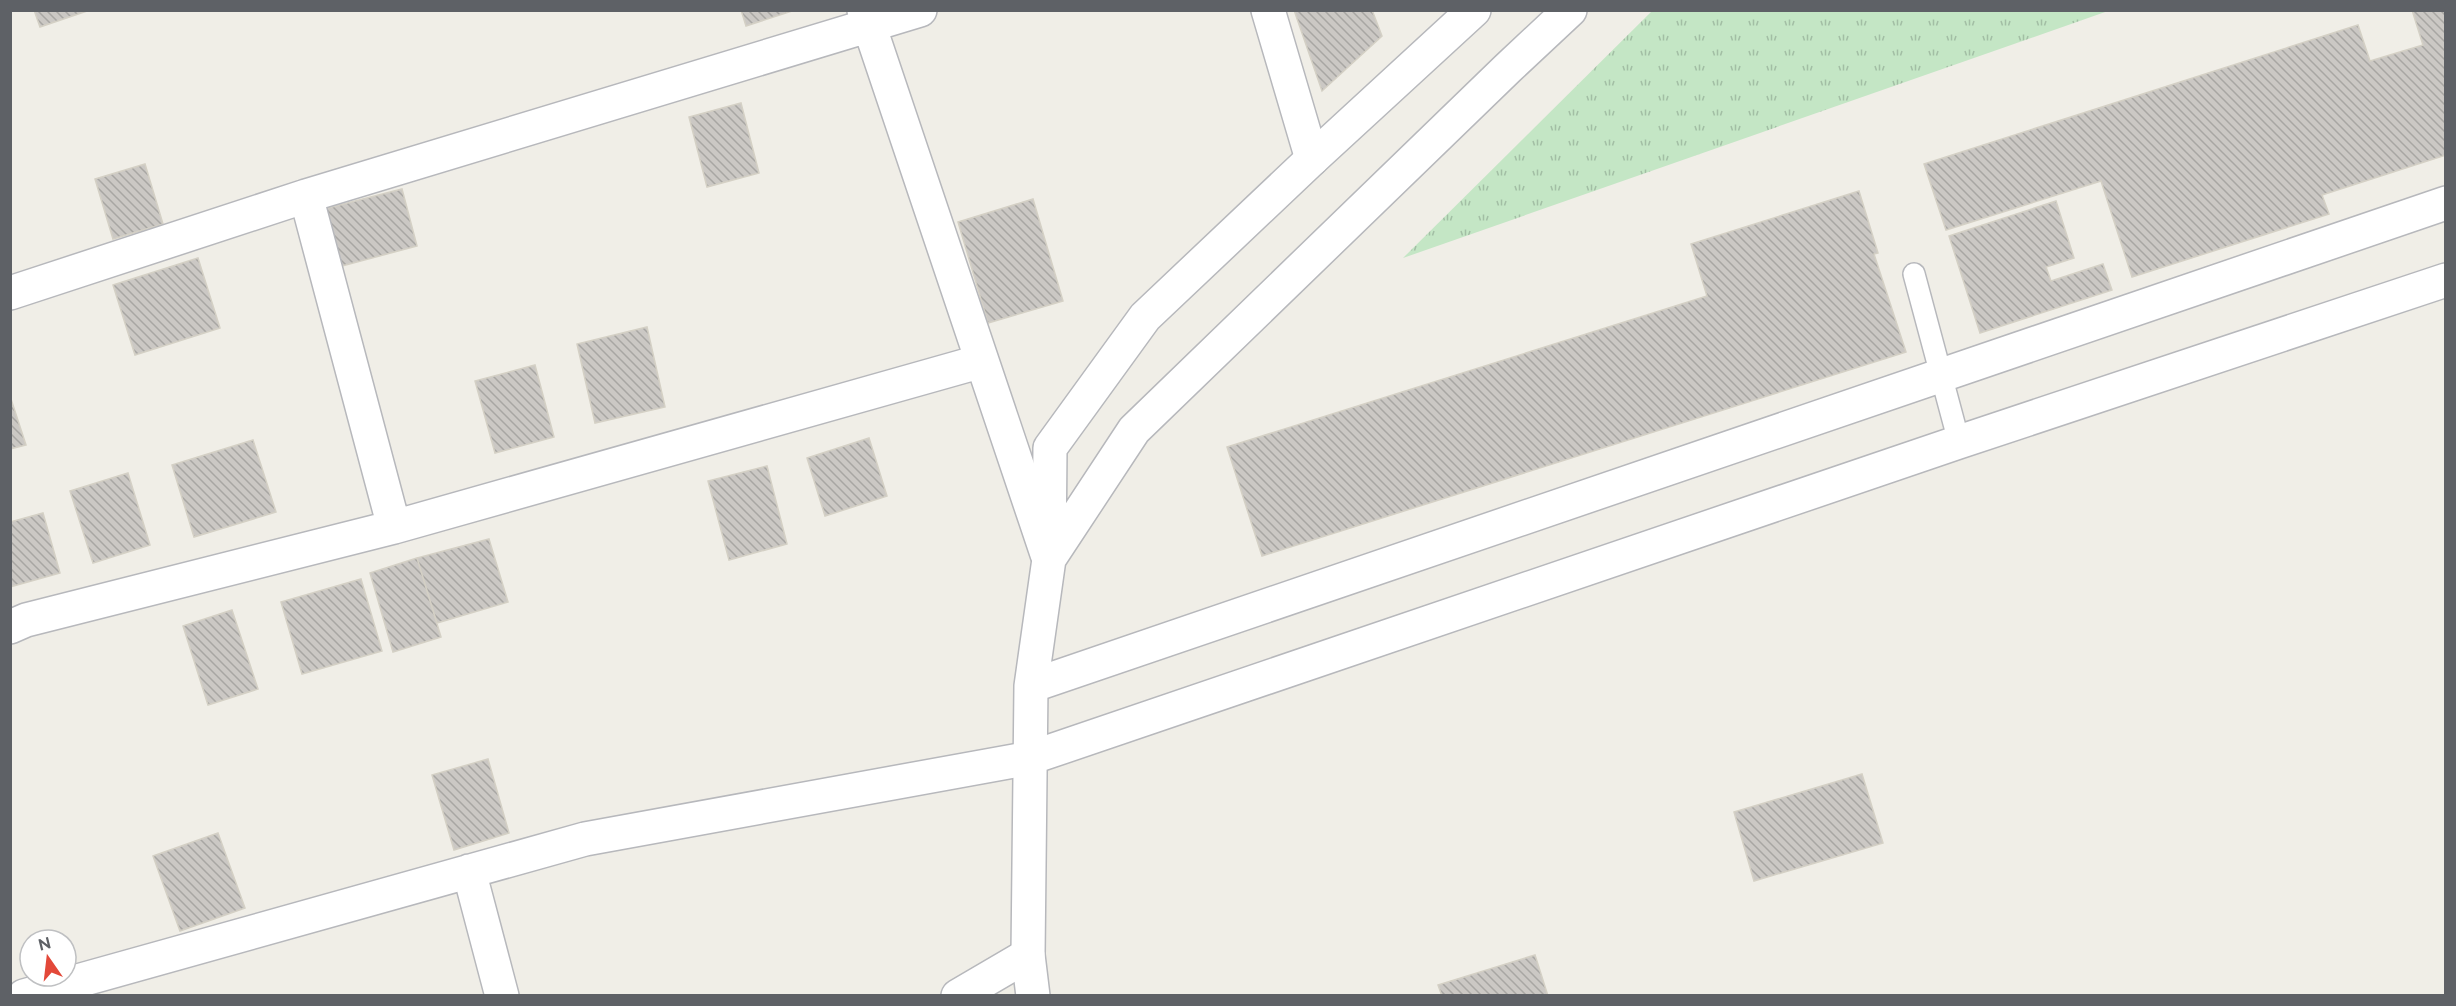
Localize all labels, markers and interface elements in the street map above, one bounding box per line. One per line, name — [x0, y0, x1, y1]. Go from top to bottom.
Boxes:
north arrow — [18, 928, 78, 988]
text: N — [36, 933, 53, 955]

